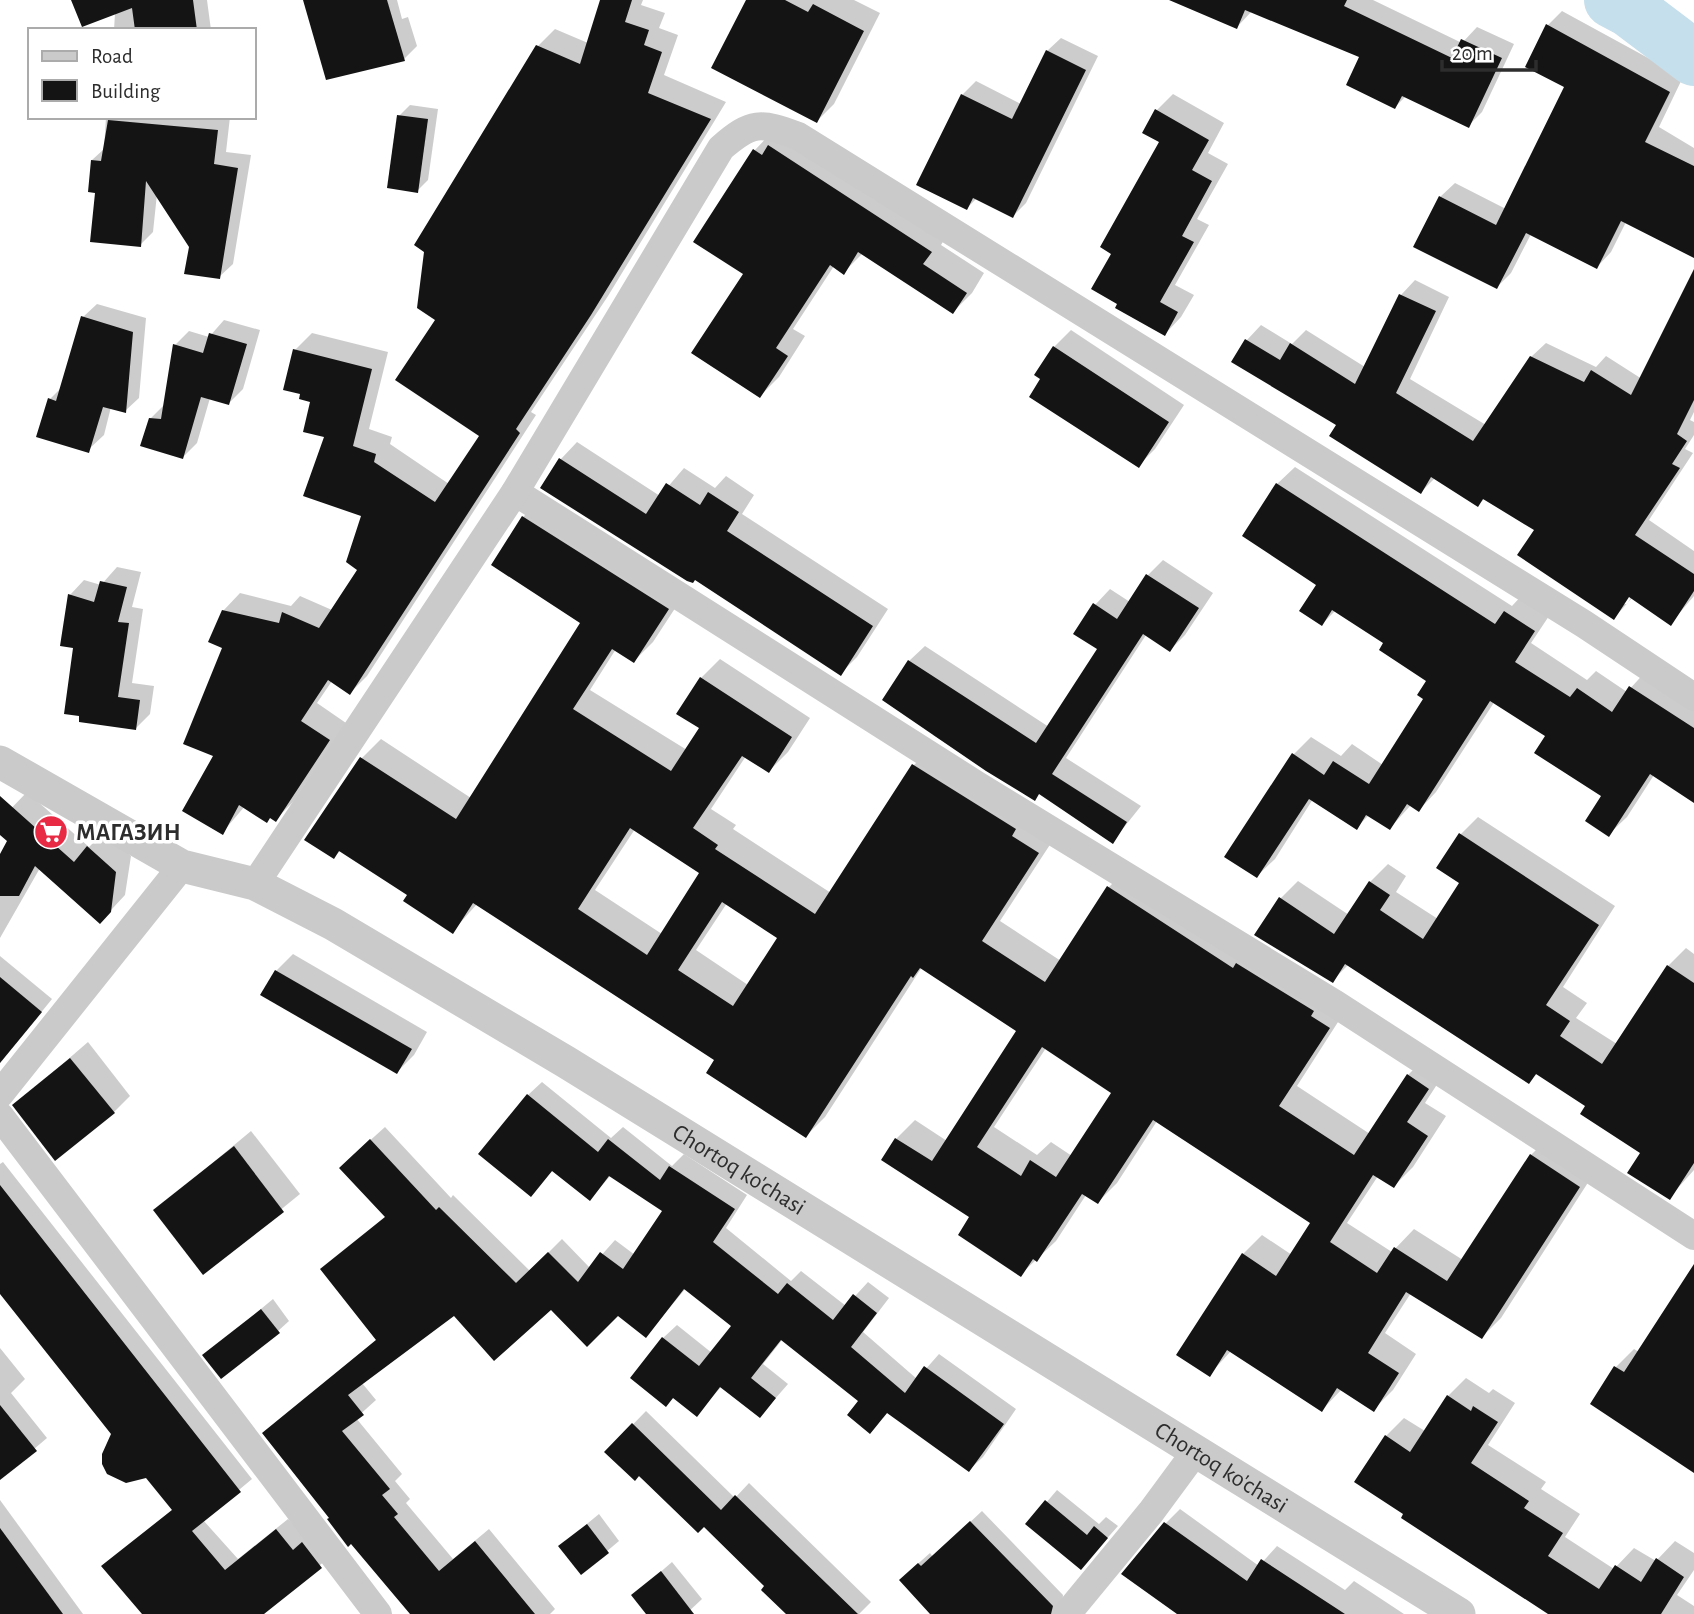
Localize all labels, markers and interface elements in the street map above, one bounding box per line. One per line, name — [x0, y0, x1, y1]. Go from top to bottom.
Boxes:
legend — [28, 28, 256, 119]
scale bar — [1442, 28, 1536, 72]
text: 20 m — [1452, 43, 1493, 64]
text: Road — [91, 46, 133, 67]
text: Building — [91, 81, 161, 102]
supermarket icon: МАГАЗИН — [32, 813, 70, 851]
place label: МАГАЗИН — [76, 821, 181, 845]
street label: Chortoq ko'chasi — [668, 1120, 809, 1220]
street label: Chortoq ko'chasi — [1150, 1418, 1292, 1518]

